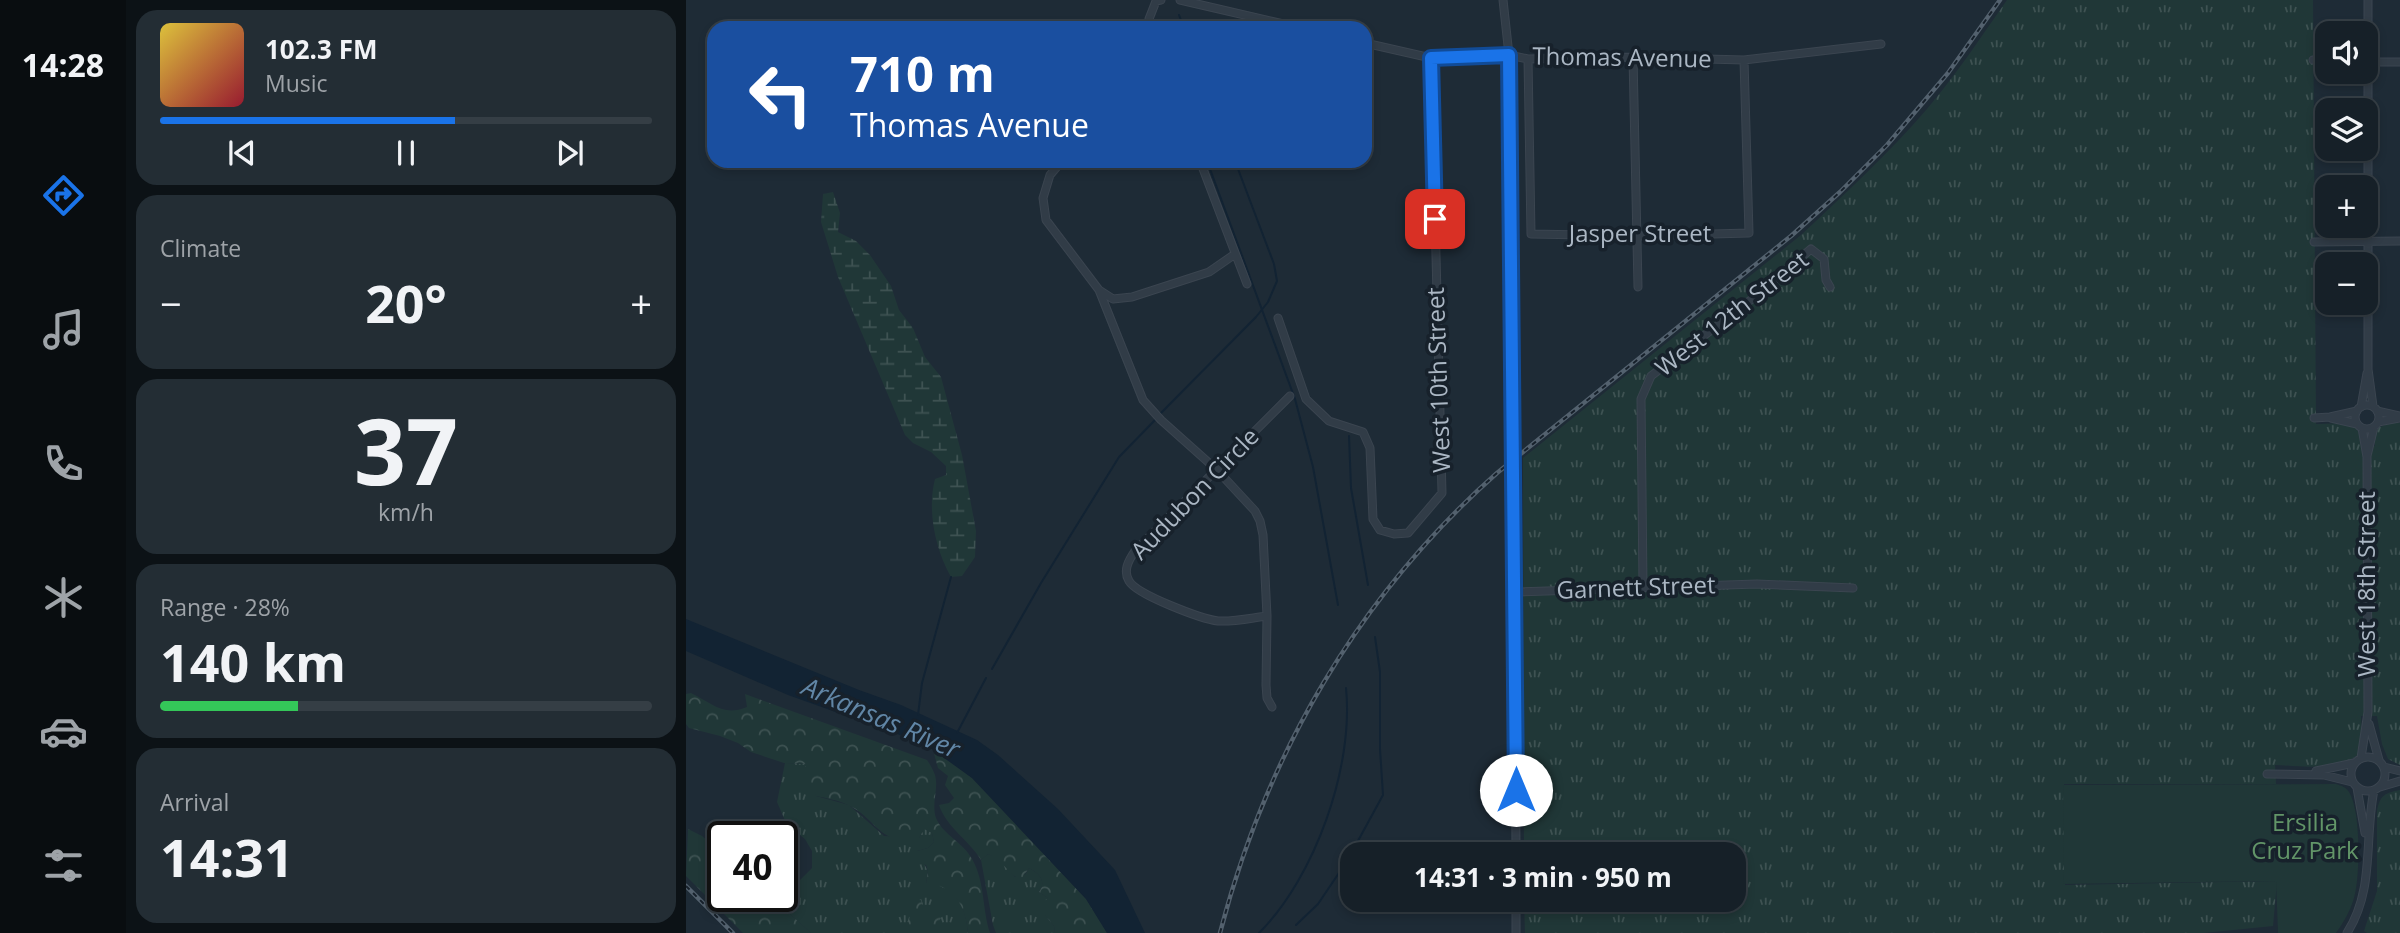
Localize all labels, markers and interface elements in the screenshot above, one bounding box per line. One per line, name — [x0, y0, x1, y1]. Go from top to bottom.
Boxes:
map controls — [2315, 21, 2378, 315]
button: sound — [2315, 21, 2378, 84]
text: 102.3 FM — [265, 31, 377, 67]
street label: Thomas Avenue — [1532, 38, 1712, 75]
text: 710 m — [850, 40, 995, 106]
text: 14:28 — [22, 43, 104, 86]
icon: left — [735, 49, 826, 140]
text: Music — [265, 67, 328, 99]
button: layers — [2315, 98, 2378, 161]
text: Thomas Avenue — [850, 103, 1089, 146]
icon: previous — [223, 134, 261, 172]
icon: pause — [387, 134, 425, 172]
icon: next — [551, 134, 589, 172]
icon: directions — [39, 171, 88, 220]
button: + — [2315, 175, 2378, 238]
pin — [1405, 189, 1465, 249]
icon: arrive — [1416, 200, 1454, 238]
street label: Jasper Street — [1567, 216, 1711, 249]
text: Climate — [160, 232, 241, 264]
street label: West 12th Street — [1648, 243, 1814, 383]
button: − — [2315, 252, 2378, 315]
text: 20° — [365, 267, 447, 338]
text: − — [160, 277, 182, 329]
text: + — [630, 277, 652, 329]
street label: West 10th Street — [1418, 287, 1457, 474]
icon: music — [39, 305, 88, 354]
text: 37 — [354, 388, 458, 512]
street label: Audubon Circle — [1123, 420, 1265, 566]
icon: phone — [39, 439, 88, 488]
street label: West 18th Street — [2349, 491, 2382, 677]
text: km/h — [378, 496, 434, 528]
street label: Garnett Street — [1556, 567, 1716, 606]
icon: climate — [39, 573, 88, 622]
text: Range · 28% — [160, 591, 290, 623]
text: 140 km — [160, 626, 346, 697]
water label: Arkansas River — [795, 667, 967, 767]
icon: car — [39, 707, 88, 756]
position arrow — [1479, 753, 1553, 827]
text: Arrival — [160, 786, 229, 818]
park label: Ersilia Cruz Park — [2251, 805, 2359, 866]
text: 14:31 — [160, 821, 294, 892]
speed limit sign: 40 — [707, 821, 798, 912]
icon: filters — [39, 841, 88, 890]
text: 14:31 · 3 min · 950 m — [1414, 859, 1672, 895]

